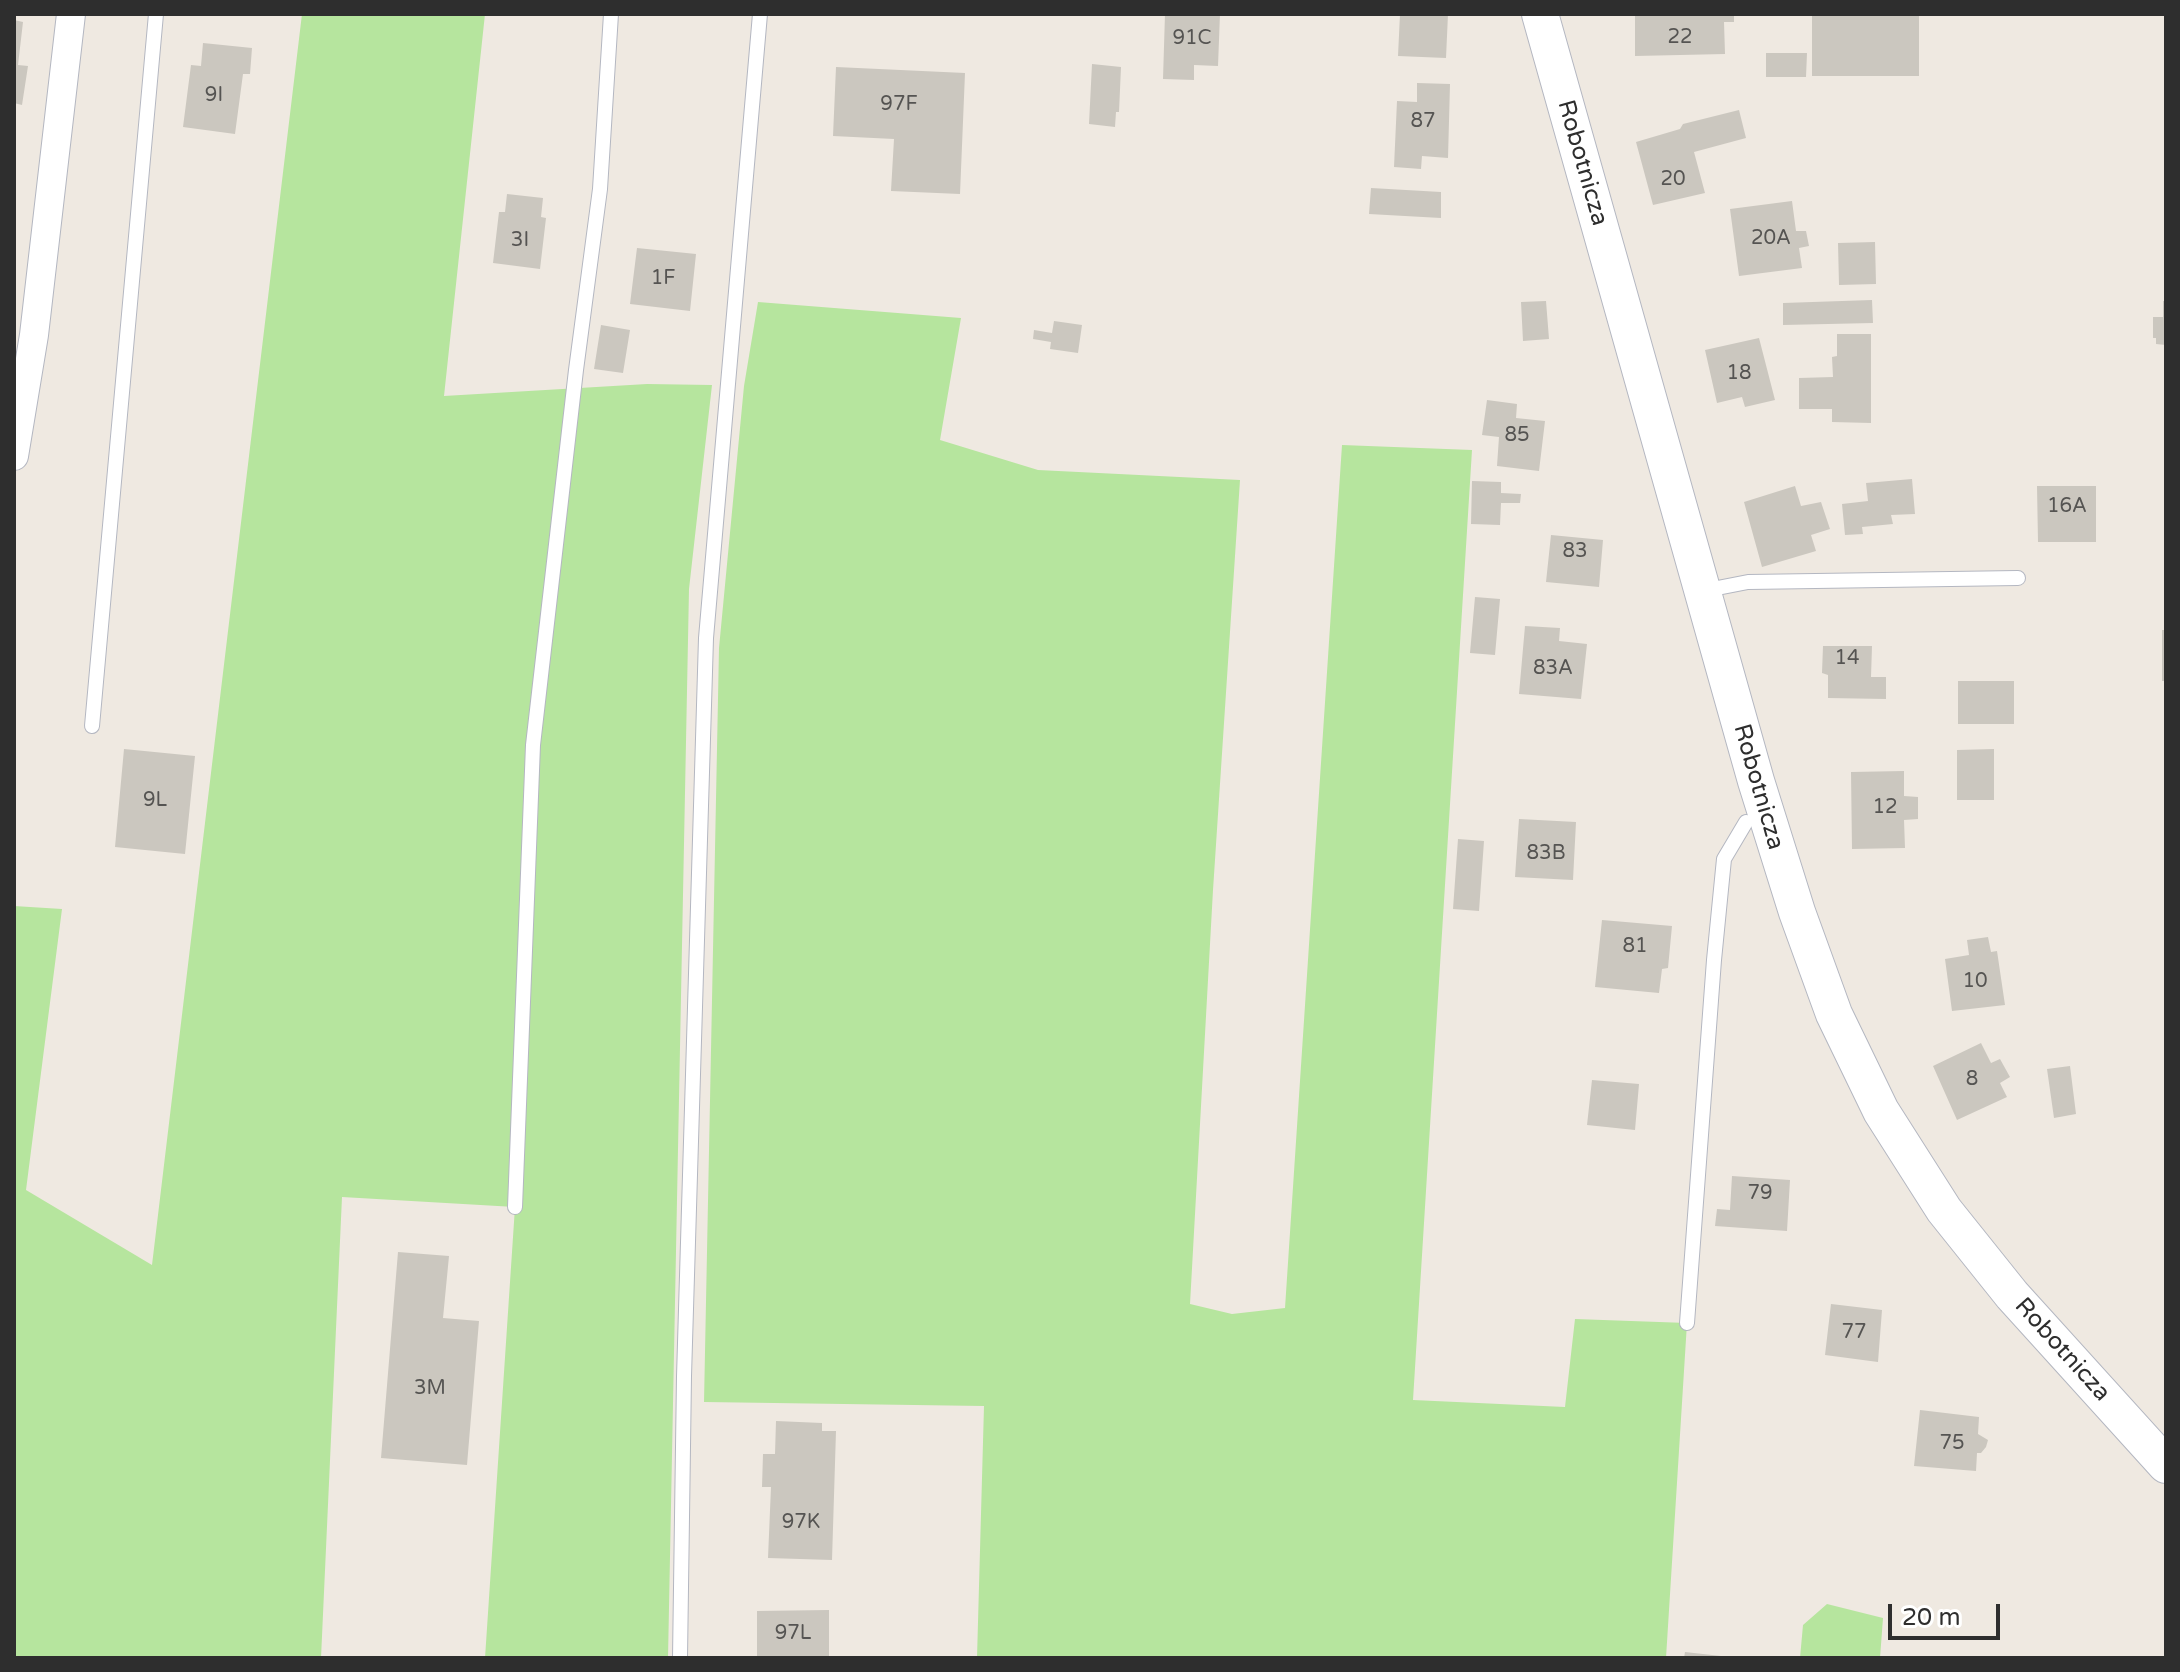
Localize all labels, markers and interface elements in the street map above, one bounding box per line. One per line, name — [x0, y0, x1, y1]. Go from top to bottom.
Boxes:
house number: 22 — [1667, 26, 1693, 50]
house number: 91C — [1172, 27, 1212, 51]
house number: 9I — [205, 84, 223, 108]
house number: 97F — [880, 93, 918, 117]
street label: Robotnicza — [1550, 97, 1614, 229]
house number: 87 — [1410, 110, 1436, 134]
house number: 20 — [1660, 168, 1686, 192]
house number: 20A — [1751, 227, 1791, 251]
house number: 3I — [511, 229, 529, 253]
house number: 1F — [651, 267, 675, 291]
house number: 18 — [1726, 362, 1752, 386]
house number: 85 — [1504, 424, 1530, 448]
house number: 16A — [2047, 495, 2087, 519]
house number: 83 — [1562, 540, 1588, 564]
house number: 14 — [1834, 647, 1860, 671]
house number: 83A — [1533, 657, 1573, 681]
street label: Robotnicza — [1726, 721, 1790, 853]
house number: 9L — [143, 789, 167, 813]
house number: 12 — [1872, 796, 1898, 820]
house number: 83B — [1527, 842, 1565, 866]
house number: 81 — [1622, 935, 1648, 959]
house number: 10 — [1962, 970, 1988, 994]
house number: 8 — [1966, 1068, 1978, 1092]
house number: 79 — [1747, 1182, 1773, 1206]
street label: Robotnicza — [2008, 1292, 2116, 1408]
house number: 77 — [1841, 1321, 1867, 1345]
house number: 3M — [414, 1377, 446, 1401]
house number: 75 — [1939, 1432, 1965, 1456]
house number: 97K — [782, 1511, 820, 1535]
scale bar — [1892, 1588, 2004, 1638]
text: 20 m — [1902, 1603, 1960, 1632]
house number: 97L — [775, 1622, 811, 1646]

